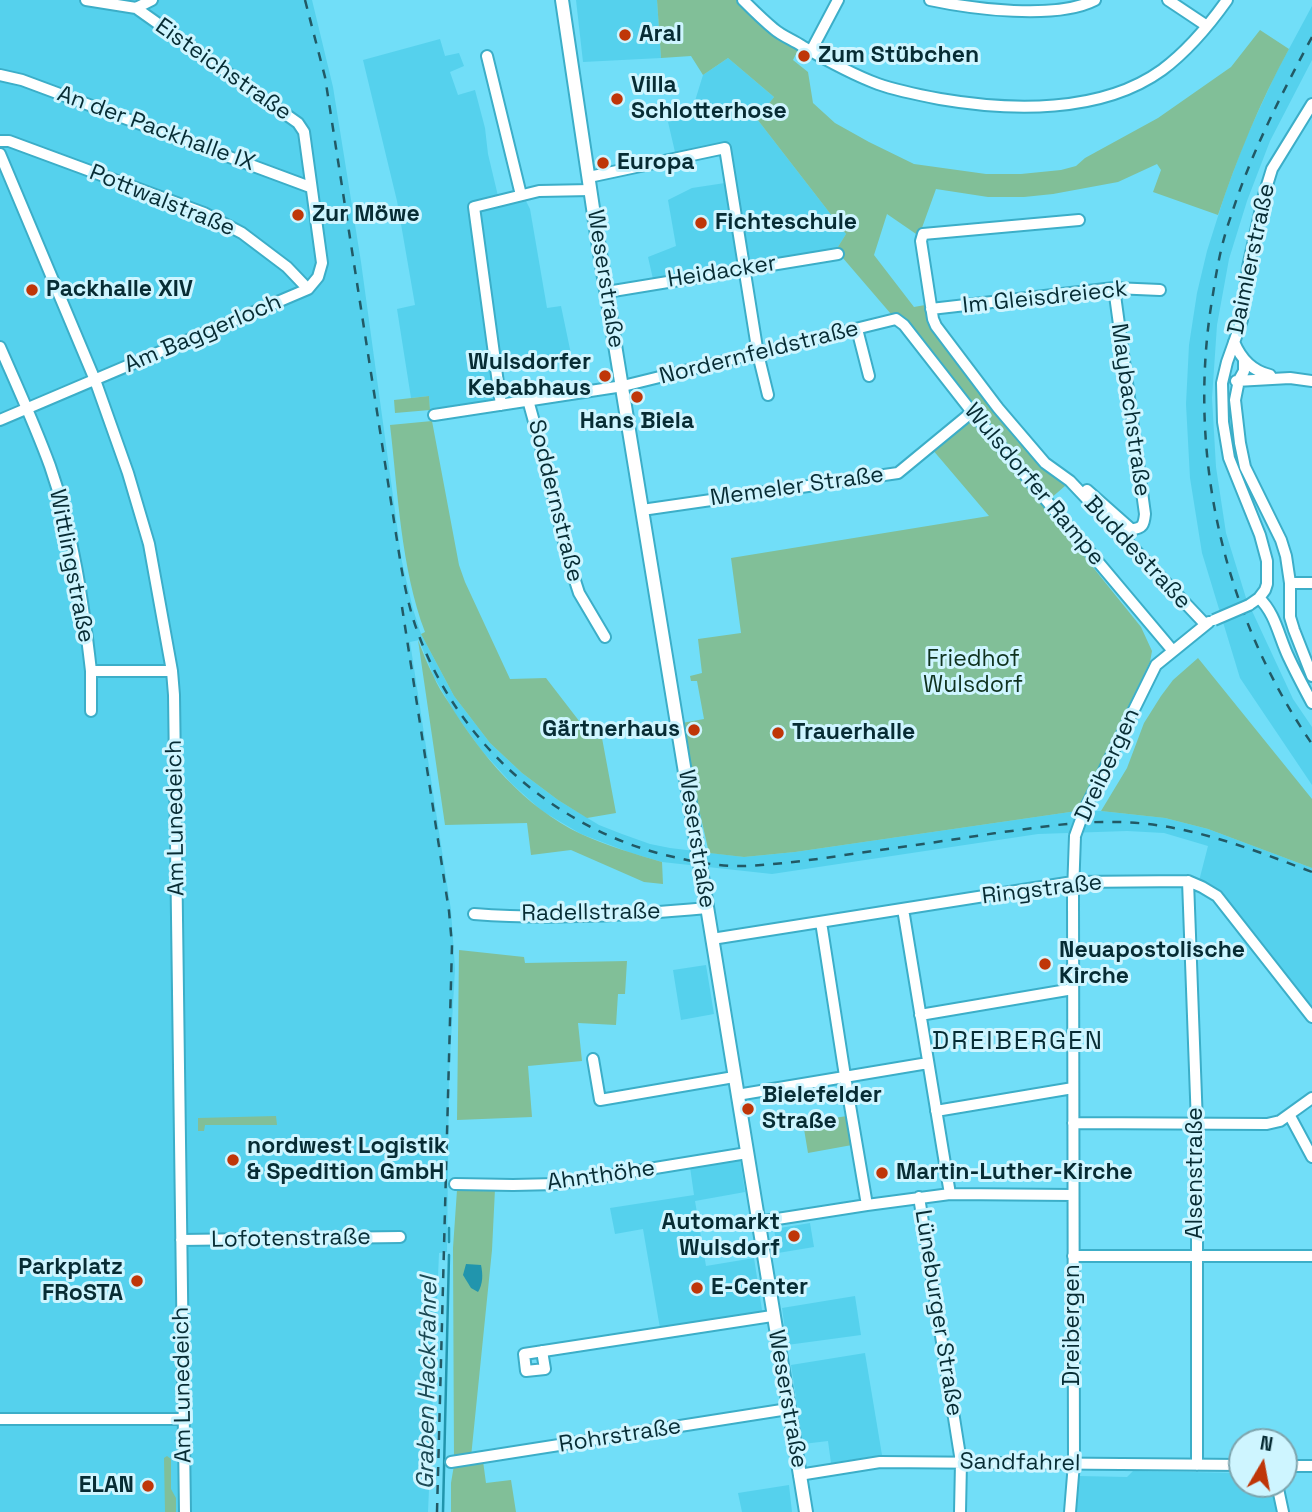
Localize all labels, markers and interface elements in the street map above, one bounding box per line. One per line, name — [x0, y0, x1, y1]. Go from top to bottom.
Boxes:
street label: Eisteichstraße — [150, 13, 296, 127]
place label: Aral — [639, 21, 682, 49]
marker: Aral — [617, 27, 633, 43]
place label: Zum Stübchen — [818, 42, 979, 70]
marker: Zum Stübchen — [796, 48, 812, 64]
place label: Villa Schlotterhose — [631, 72, 787, 126]
street label: An der Packhalle IX — [53, 80, 259, 178]
marker: Villa Schlotterhose — [609, 91, 625, 107]
place label: Europa — [617, 149, 695, 177]
marker: Europa — [595, 155, 611, 171]
street label: Pottwalstraße — [85, 159, 239, 243]
street label: Daimlerstraße — [1223, 181, 1281, 337]
place label: Zur Möwe — [312, 201, 420, 229]
marker: Zur Möwe — [290, 207, 306, 223]
street label: Weserstraße — [580, 208, 630, 350]
place label: Fichteschule — [715, 209, 857, 237]
marker: Fichteschule — [693, 215, 709, 231]
street label: Heidacker — [666, 250, 778, 294]
place label: Packhalle XIV — [46, 276, 193, 304]
street label: Im Gleisdreieck — [961, 276, 1129, 320]
marker: Packhalle XIV — [24, 282, 40, 298]
street label: Am Baggerloch — [120, 289, 286, 379]
street label: Nordernfeldstraße — [657, 315, 861, 391]
street label: Maybachstraße — [1104, 322, 1156, 498]
place label: Wulsdorfer Kebabhaus — [468, 349, 591, 403]
marker: Wulsdorfer Kebabhaus — [597, 368, 613, 384]
marker: Hans Biela — [629, 389, 645, 405]
street label: Wulsdorfer Rampe — [958, 398, 1110, 572]
place label: Hans Biela — [580, 408, 694, 436]
street label: Soddernstraße — [521, 417, 589, 585]
street label: Memeler Straße — [708, 461, 886, 513]
street label: Wittlingstraße — [43, 487, 99, 645]
street label: Buddestraße — [1078, 491, 1196, 615]
park label: Friedhof Wulsdorf — [923, 646, 1023, 700]
street label: Dreibergen — [1070, 704, 1146, 826]
place label: Gärtnerhaus — [542, 716, 680, 744]
place label: Trauerhalle — [792, 719, 915, 747]
marker: Gärtnerhaus — [686, 722, 702, 738]
marker: Trauerhalle — [770, 725, 786, 741]
street label: Am Lunedeich — [161, 740, 191, 896]
street label: Weserstraße — [671, 768, 721, 910]
street label: Ringstraße — [980, 869, 1104, 911]
street label: Radellstraße — [521, 898, 661, 928]
place label: Neuapostolische Kirche — [1059, 937, 1245, 991]
marker: Neuapostolische Kirche — [1037, 956, 1053, 972]
district label: DREIBERGEN — [933, 1026, 1103, 1058]
place label: Bielefelder Straße — [762, 1082, 882, 1136]
marker: Bielefelder Straße — [740, 1101, 756, 1117]
street label: Alsenstraße — [1182, 1107, 1210, 1239]
place label: nordwest Logistik & Spedition GmbH — [247, 1133, 447, 1187]
marker: nordwest Logistik & Spedition GmbH — [225, 1152, 241, 1168]
street label: Ahnthöhe — [545, 1155, 657, 1197]
place label: Martin-Luther-Kirche — [896, 1159, 1133, 1187]
marker: Martin-Luther-Kirche — [874, 1165, 890, 1181]
street label: Lüneburger Straße — [908, 1208, 968, 1418]
place label: Automarkt Wulsdorf — [662, 1209, 780, 1263]
street label: Lofotenstraße — [211, 1224, 371, 1254]
marker: Automarkt Wulsdorf — [786, 1228, 802, 1244]
place label: Parkplatz FRoSTA — [18, 1254, 123, 1308]
street label: Dreibergen — [1059, 1264, 1087, 1386]
marker: Parkplatz FRoSTA — [129, 1273, 145, 1289]
place label: E-Center — [711, 1274, 808, 1302]
water label: Graben Hackfahrel — [412, 1276, 444, 1490]
marker: E-Center — [689, 1280, 705, 1296]
street label: Am Lunedeich — [168, 1307, 198, 1463]
street label: Weserstraße — [761, 1328, 813, 1470]
street label: Rohrstraße — [557, 1413, 683, 1459]
north arrow — [1228, 1428, 1298, 1498]
text: N — [1258, 1430, 1275, 1457]
street label: Sandfahrel — [959, 1448, 1081, 1478]
place label: ELAN — [79, 1472, 134, 1500]
marker: ELAN — [140, 1478, 156, 1494]

